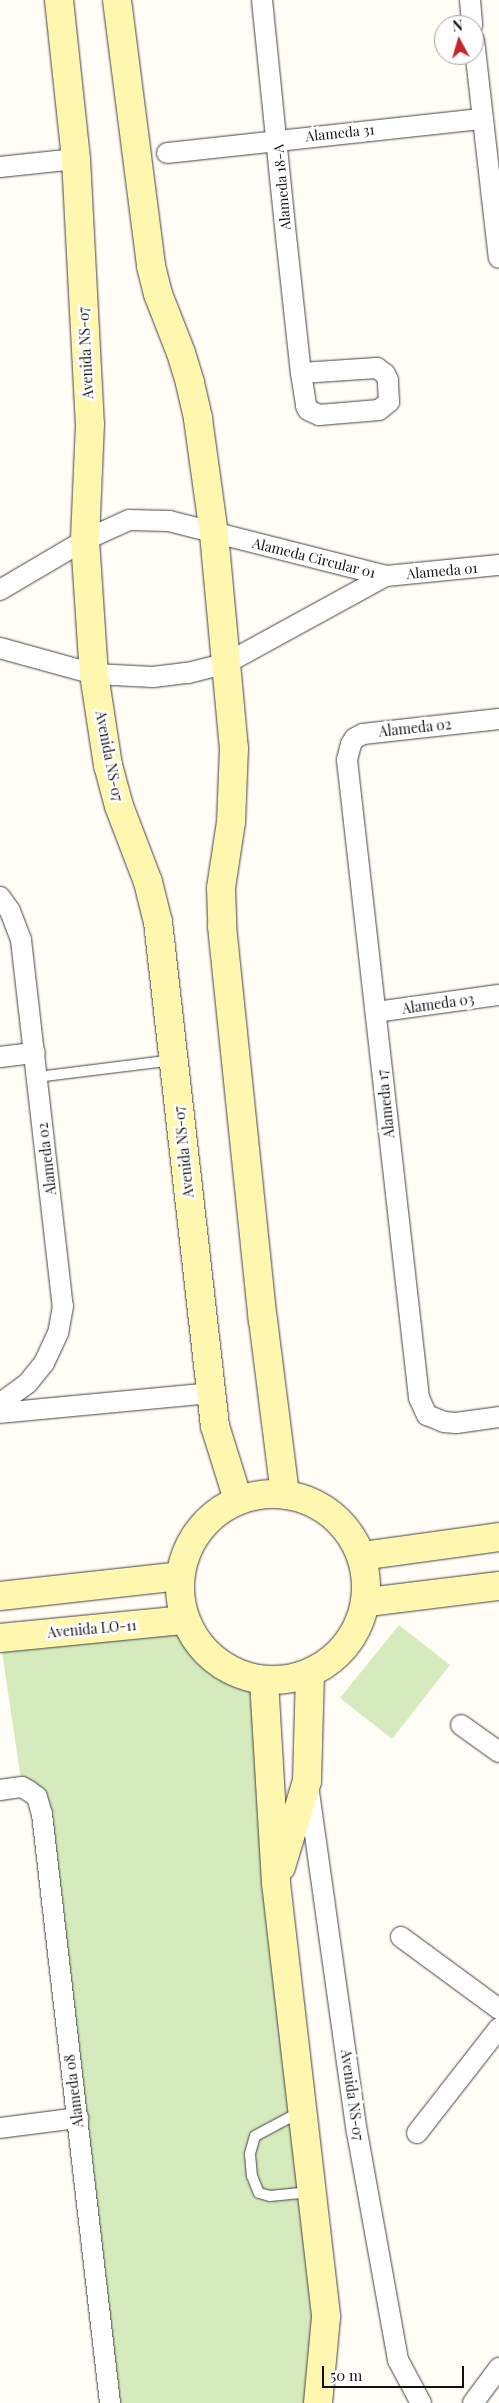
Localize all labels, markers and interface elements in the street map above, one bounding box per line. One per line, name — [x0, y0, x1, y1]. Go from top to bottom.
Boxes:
north arrow — [434, 15, 484, 65]
text: N — [451, 16, 463, 36]
street label: Alameda 31 — [305, 121, 375, 145]
street label: Alameda 18-A — [270, 143, 294, 231]
street label: Avenida NS-07 — [75, 307, 97, 399]
street label: Alameda Circular 01 — [250, 535, 378, 581]
street label: Alameda 01 — [406, 560, 478, 582]
street label: Avenida NS-07 — [92, 709, 126, 803]
street label: Alameda 02 — [378, 716, 452, 740]
street label: Alameda 03 — [401, 991, 475, 1017]
street label: Alameda 17 — [374, 1069, 398, 1139]
street label: Avenida NS-07 — [171, 1105, 197, 1199]
street label: Alameda 02 — [34, 1122, 60, 1196]
street label: Avenida LO-11 — [47, 1617, 137, 1641]
street label: Avenida NS-07 — [337, 2048, 367, 2142]
street label: Alameda 08 — [61, 2053, 87, 2129]
scale bar — [324, 2356, 466, 2388]
text: 50 m — [330, 2365, 362, 2385]

